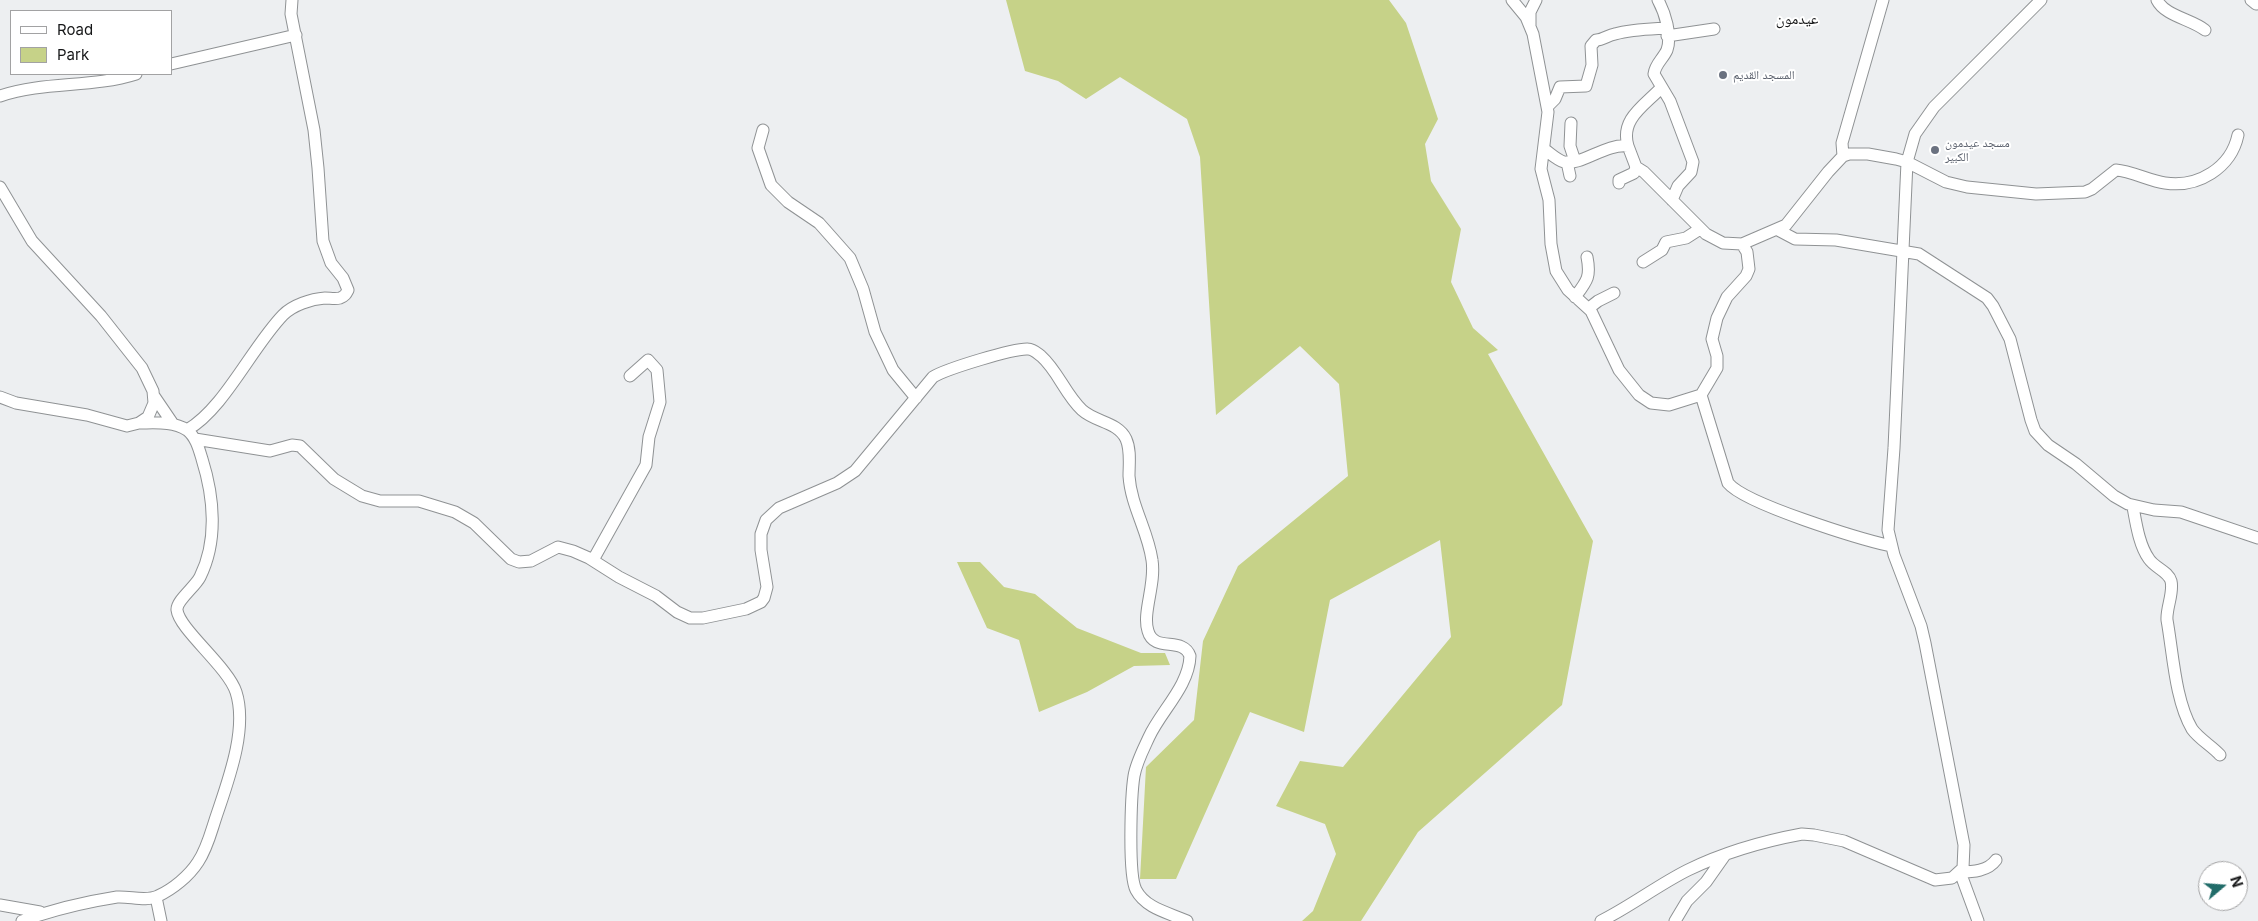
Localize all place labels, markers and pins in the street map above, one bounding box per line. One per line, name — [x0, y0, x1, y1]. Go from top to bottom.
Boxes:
place label: المسجد القديم — [1733, 68, 1795, 82]
marker: المسجد القديم — [1717, 69, 1729, 81]
place label: مسجد عيدمون الكبير — [1945, 136, 2010, 164]
marker: مسجد عيدمون الكبير — [1929, 144, 1941, 156]

